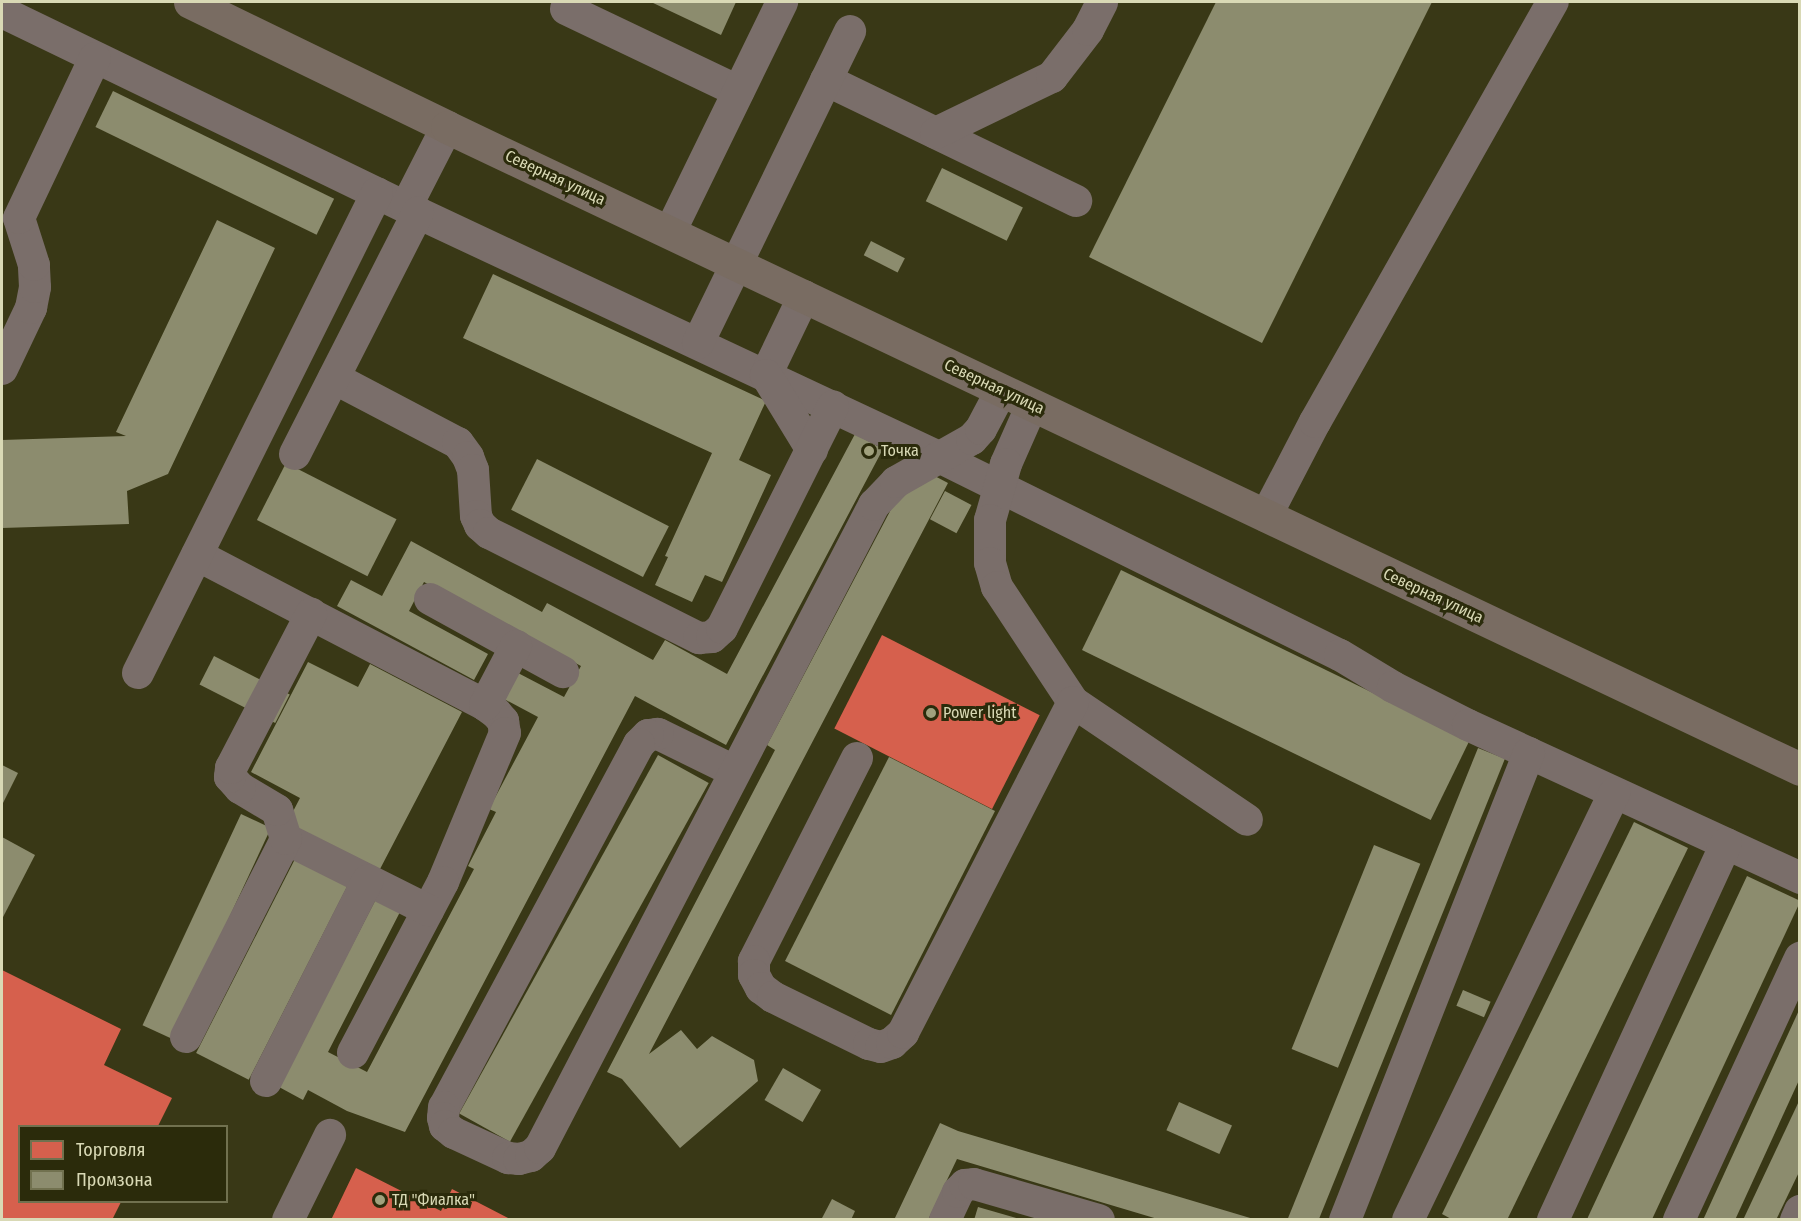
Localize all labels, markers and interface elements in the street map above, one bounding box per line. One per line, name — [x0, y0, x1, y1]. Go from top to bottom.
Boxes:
street label: Северная улица — [502, 146, 608, 210]
street label: Северная улица — [941, 355, 1047, 419]
place label: Точка — [881, 441, 919, 461]
marker: Точка — [862, 444, 876, 458]
street label: Северная улица — [1380, 564, 1486, 628]
place label: Power light — [943, 703, 1016, 723]
marker: Power light — [924, 706, 938, 720]
legend — [18, 1125, 228, 1203]
text: Торговля — [76, 1139, 145, 1161]
text: Промзона — [76, 1169, 153, 1191]
place label: ТД "Фиалка" — [392, 1190, 475, 1210]
marker: ТД "Фиалка" — [373, 1193, 387, 1207]

